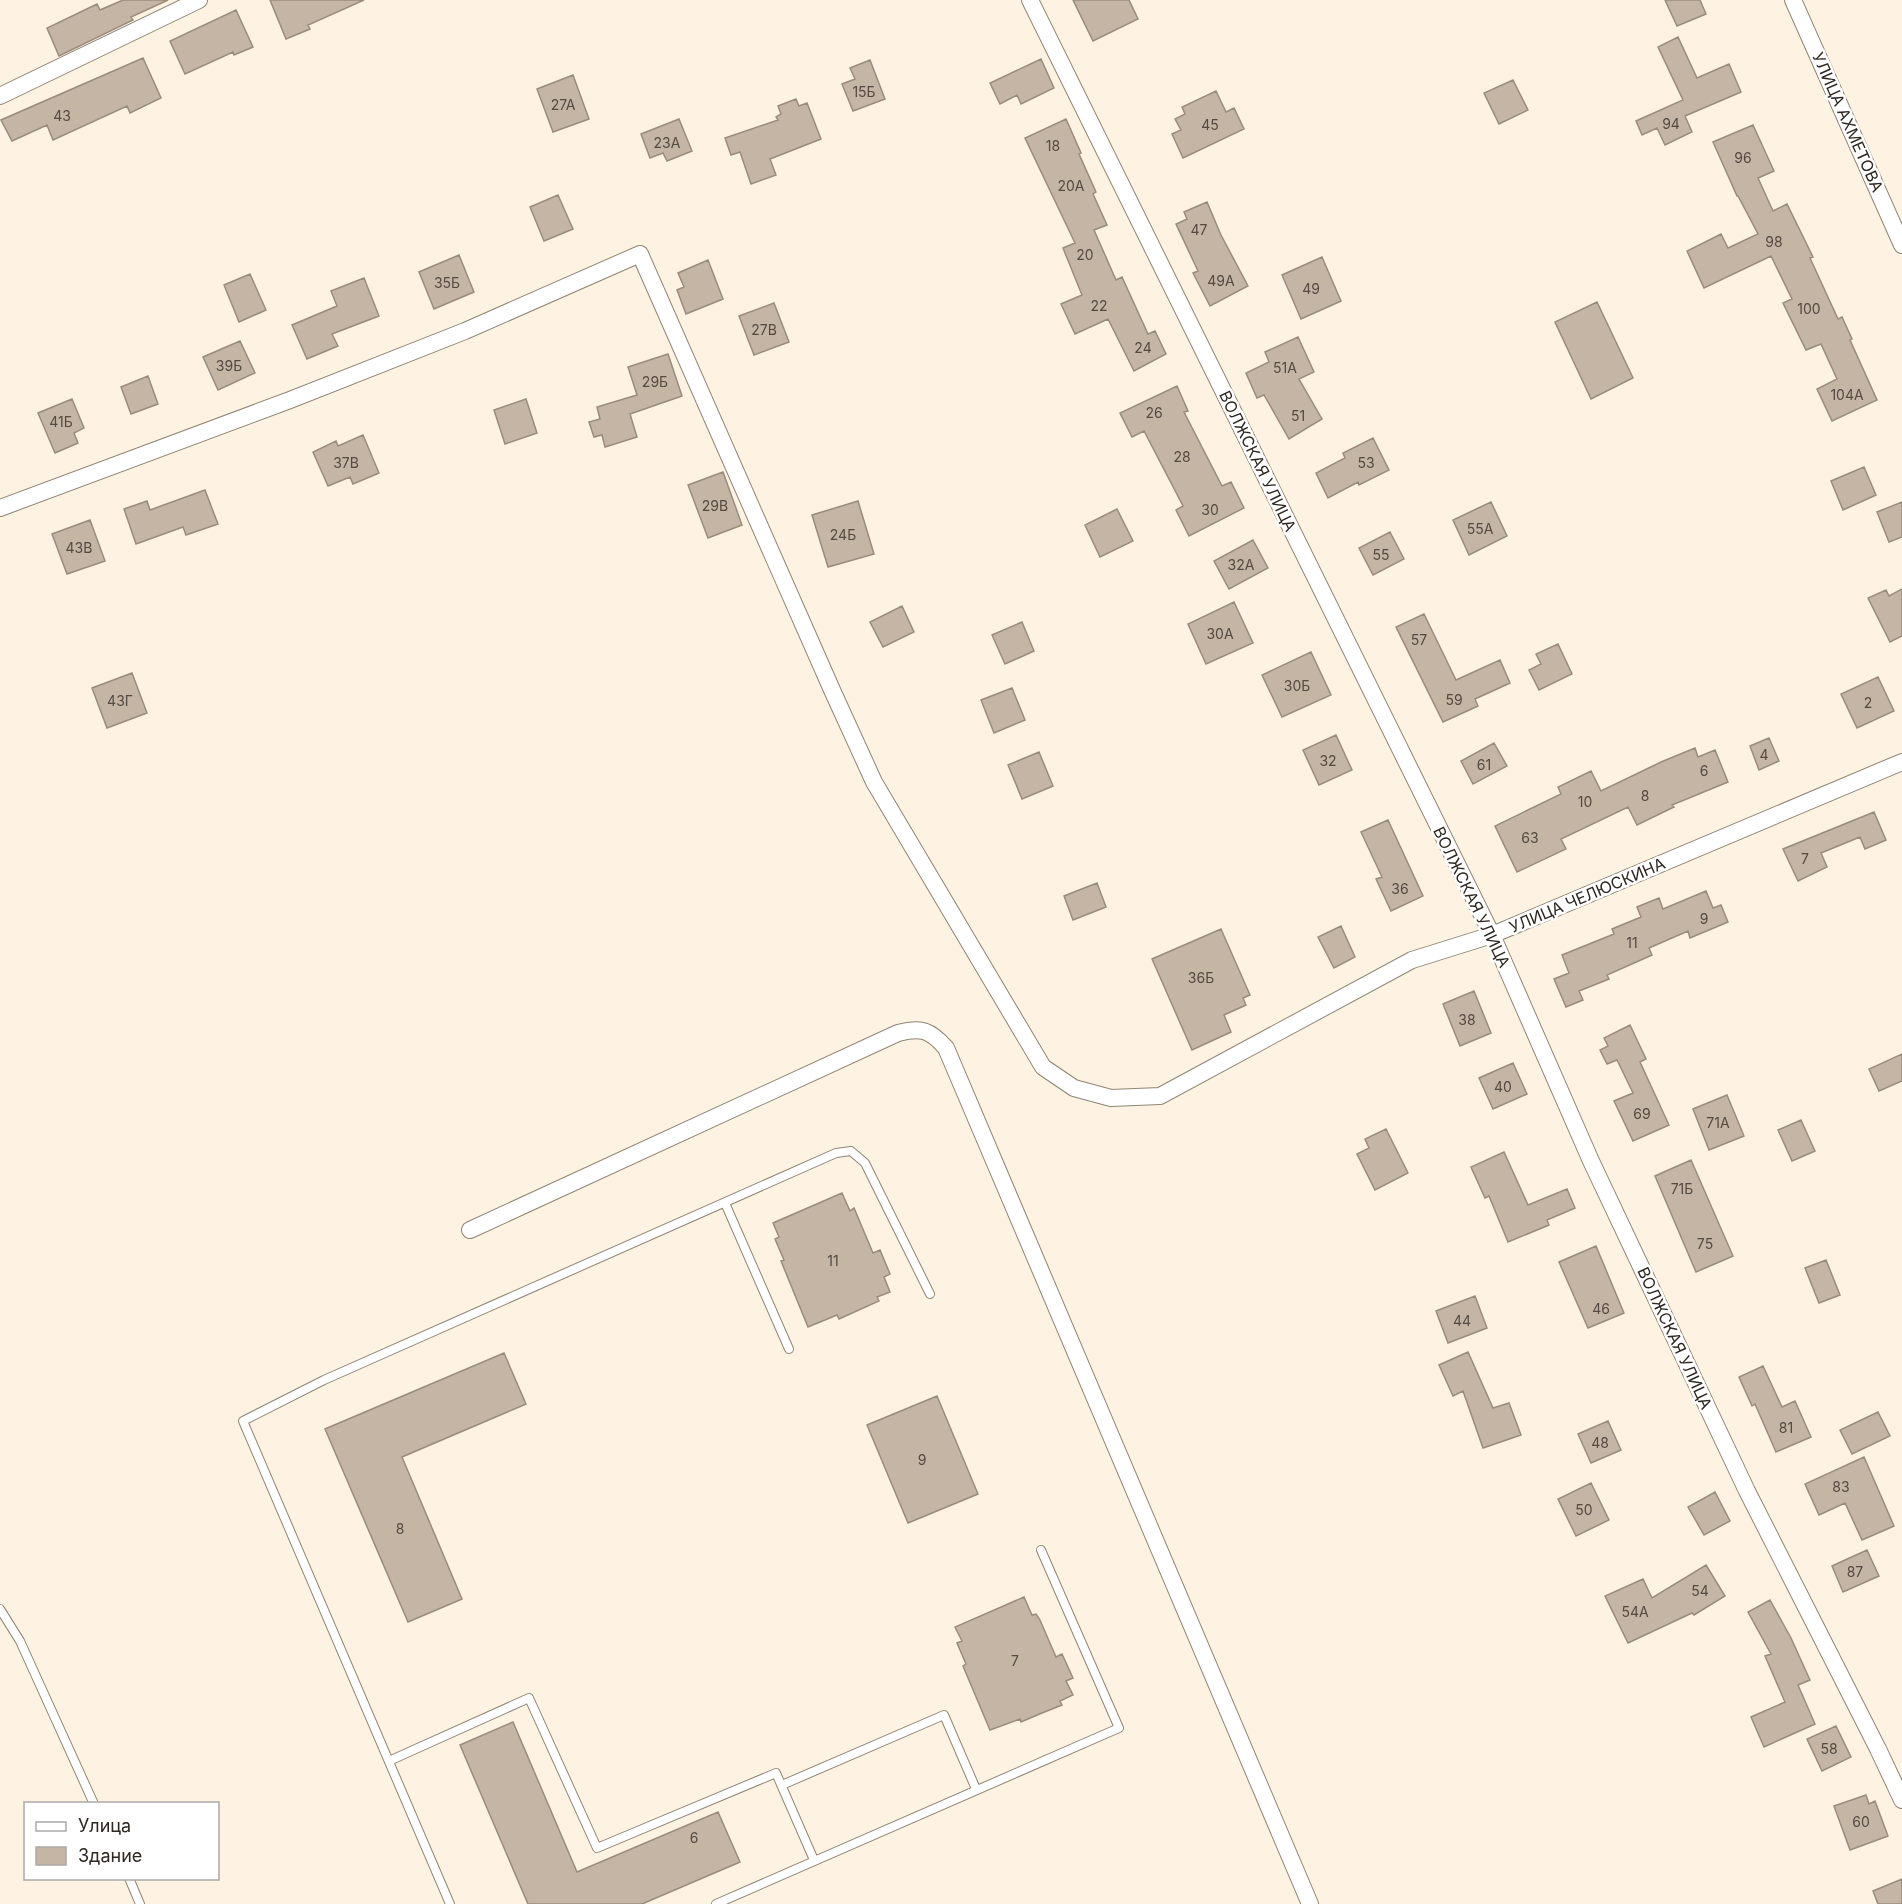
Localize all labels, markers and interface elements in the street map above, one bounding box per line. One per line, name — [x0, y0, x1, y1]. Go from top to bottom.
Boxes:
street label: УЛИЦА АХМЕТОВА — [1808, 49, 1888, 195]
house number: 15Б — [852, 83, 876, 100]
house number: 27А — [551, 96, 576, 113]
house number: 43 — [53, 107, 71, 124]
house number: 94 — [1662, 115, 1680, 132]
house number: 45 — [1201, 116, 1219, 133]
house number: 23А — [654, 134, 681, 151]
house number: 18 — [1046, 137, 1060, 154]
house number: 96 — [1734, 149, 1752, 166]
house number: 20А — [1057, 177, 1085, 194]
house number: 47 — [1191, 221, 1208, 238]
house number: 98 — [1765, 233, 1783, 250]
house number: 20 — [1076, 246, 1094, 263]
house number: 49А — [1207, 272, 1235, 289]
house number: 35Б — [434, 274, 460, 291]
house number: 49 — [1302, 280, 1320, 297]
house number: 22 — [1090, 297, 1108, 314]
house number: 100 — [1797, 300, 1821, 317]
house number: 27В — [751, 321, 777, 338]
house number: 24 — [1134, 339, 1152, 356]
house number: 39Б — [216, 357, 242, 374]
house number: 51А — [1273, 359, 1297, 376]
house number: 29Б — [642, 373, 668, 390]
house number: 104А — [1830, 386, 1864, 403]
street label: ВОЛЖСКАЯ УЛИЦА — [1215, 387, 1301, 535]
house number: 26 — [1145, 404, 1163, 421]
house number: 51 — [1291, 407, 1305, 424]
house number: 41Б — [49, 413, 73, 430]
house number: 28 — [1173, 448, 1191, 465]
house number: 37В — [333, 454, 359, 471]
house number: 53 — [1357, 454, 1375, 471]
house number: 29В — [702, 497, 728, 514]
house number: 30 — [1201, 501, 1219, 518]
house number: 55А — [1467, 520, 1494, 537]
house number: 24Б — [830, 526, 856, 543]
house number: 43В — [66, 539, 92, 556]
house number: 55 — [1372, 546, 1390, 563]
house number: 32А — [1228, 556, 1255, 573]
house number: 30А — [1206, 625, 1234, 642]
house number: 57 — [1411, 631, 1427, 648]
house number: 30Б — [1284, 677, 1310, 694]
house number: 59 — [1445, 691, 1463, 708]
house number: 43Г — [107, 692, 133, 709]
house number: 2 — [1864, 694, 1872, 711]
house number: 4 — [1759, 746, 1769, 763]
house number: 32 — [1319, 752, 1337, 769]
house number: 61 — [1477, 756, 1491, 773]
house number: 6 — [1700, 762, 1708, 779]
house number: 8 — [1641, 787, 1649, 804]
house number: 10 — [1578, 793, 1592, 810]
street label: ВОЛЖСКАЯ УЛИЦА — [1429, 823, 1515, 971]
house number: 63 — [1521, 829, 1539, 846]
house number: 7 — [1801, 850, 1809, 867]
street label: УЛИЦА ЧЕЛЮСКИНА — [1506, 853, 1668, 937]
house number: 36 — [1391, 880, 1409, 897]
house number: 9 — [1700, 910, 1708, 927]
house number: 11 — [1626, 934, 1638, 951]
house number: 36Б — [1188, 969, 1214, 986]
house number: 38 — [1458, 1011, 1476, 1028]
house number: 40 — [1494, 1078, 1512, 1095]
house number: 69 — [1633, 1105, 1651, 1122]
house number: 71А — [1706, 1114, 1730, 1131]
house number: 71Б — [1671, 1180, 1693, 1197]
house number: 75 — [1697, 1235, 1713, 1252]
house number: 11 — [827, 1252, 839, 1269]
street label: ВОЛЖСКАЯ УЛИЦА — [1633, 1264, 1717, 1412]
house number: 46 — [1592, 1300, 1610, 1317]
house number: 44 — [1453, 1312, 1471, 1329]
house number: 81 — [1779, 1419, 1793, 1436]
house number: 48 — [1591, 1434, 1609, 1451]
house number: 9 — [918, 1451, 926, 1468]
house number: 83 — [1832, 1478, 1850, 1495]
house number: 50 — [1575, 1501, 1593, 1518]
house number: 8 — [396, 1520, 404, 1537]
house number: 87 — [1847, 1563, 1863, 1580]
house number: 54 — [1691, 1582, 1709, 1599]
house number: 54А — [1621, 1603, 1649, 1620]
house number: 7 — [1011, 1652, 1019, 1669]
house number: 58 — [1820, 1740, 1838, 1757]
legend — [24, 1802, 219, 1880]
house number: 60 — [1852, 1813, 1870, 1830]
text: Улица — [78, 1815, 131, 1836]
house number: 6 — [690, 1829, 698, 1846]
text: Здание — [78, 1845, 142, 1866]

